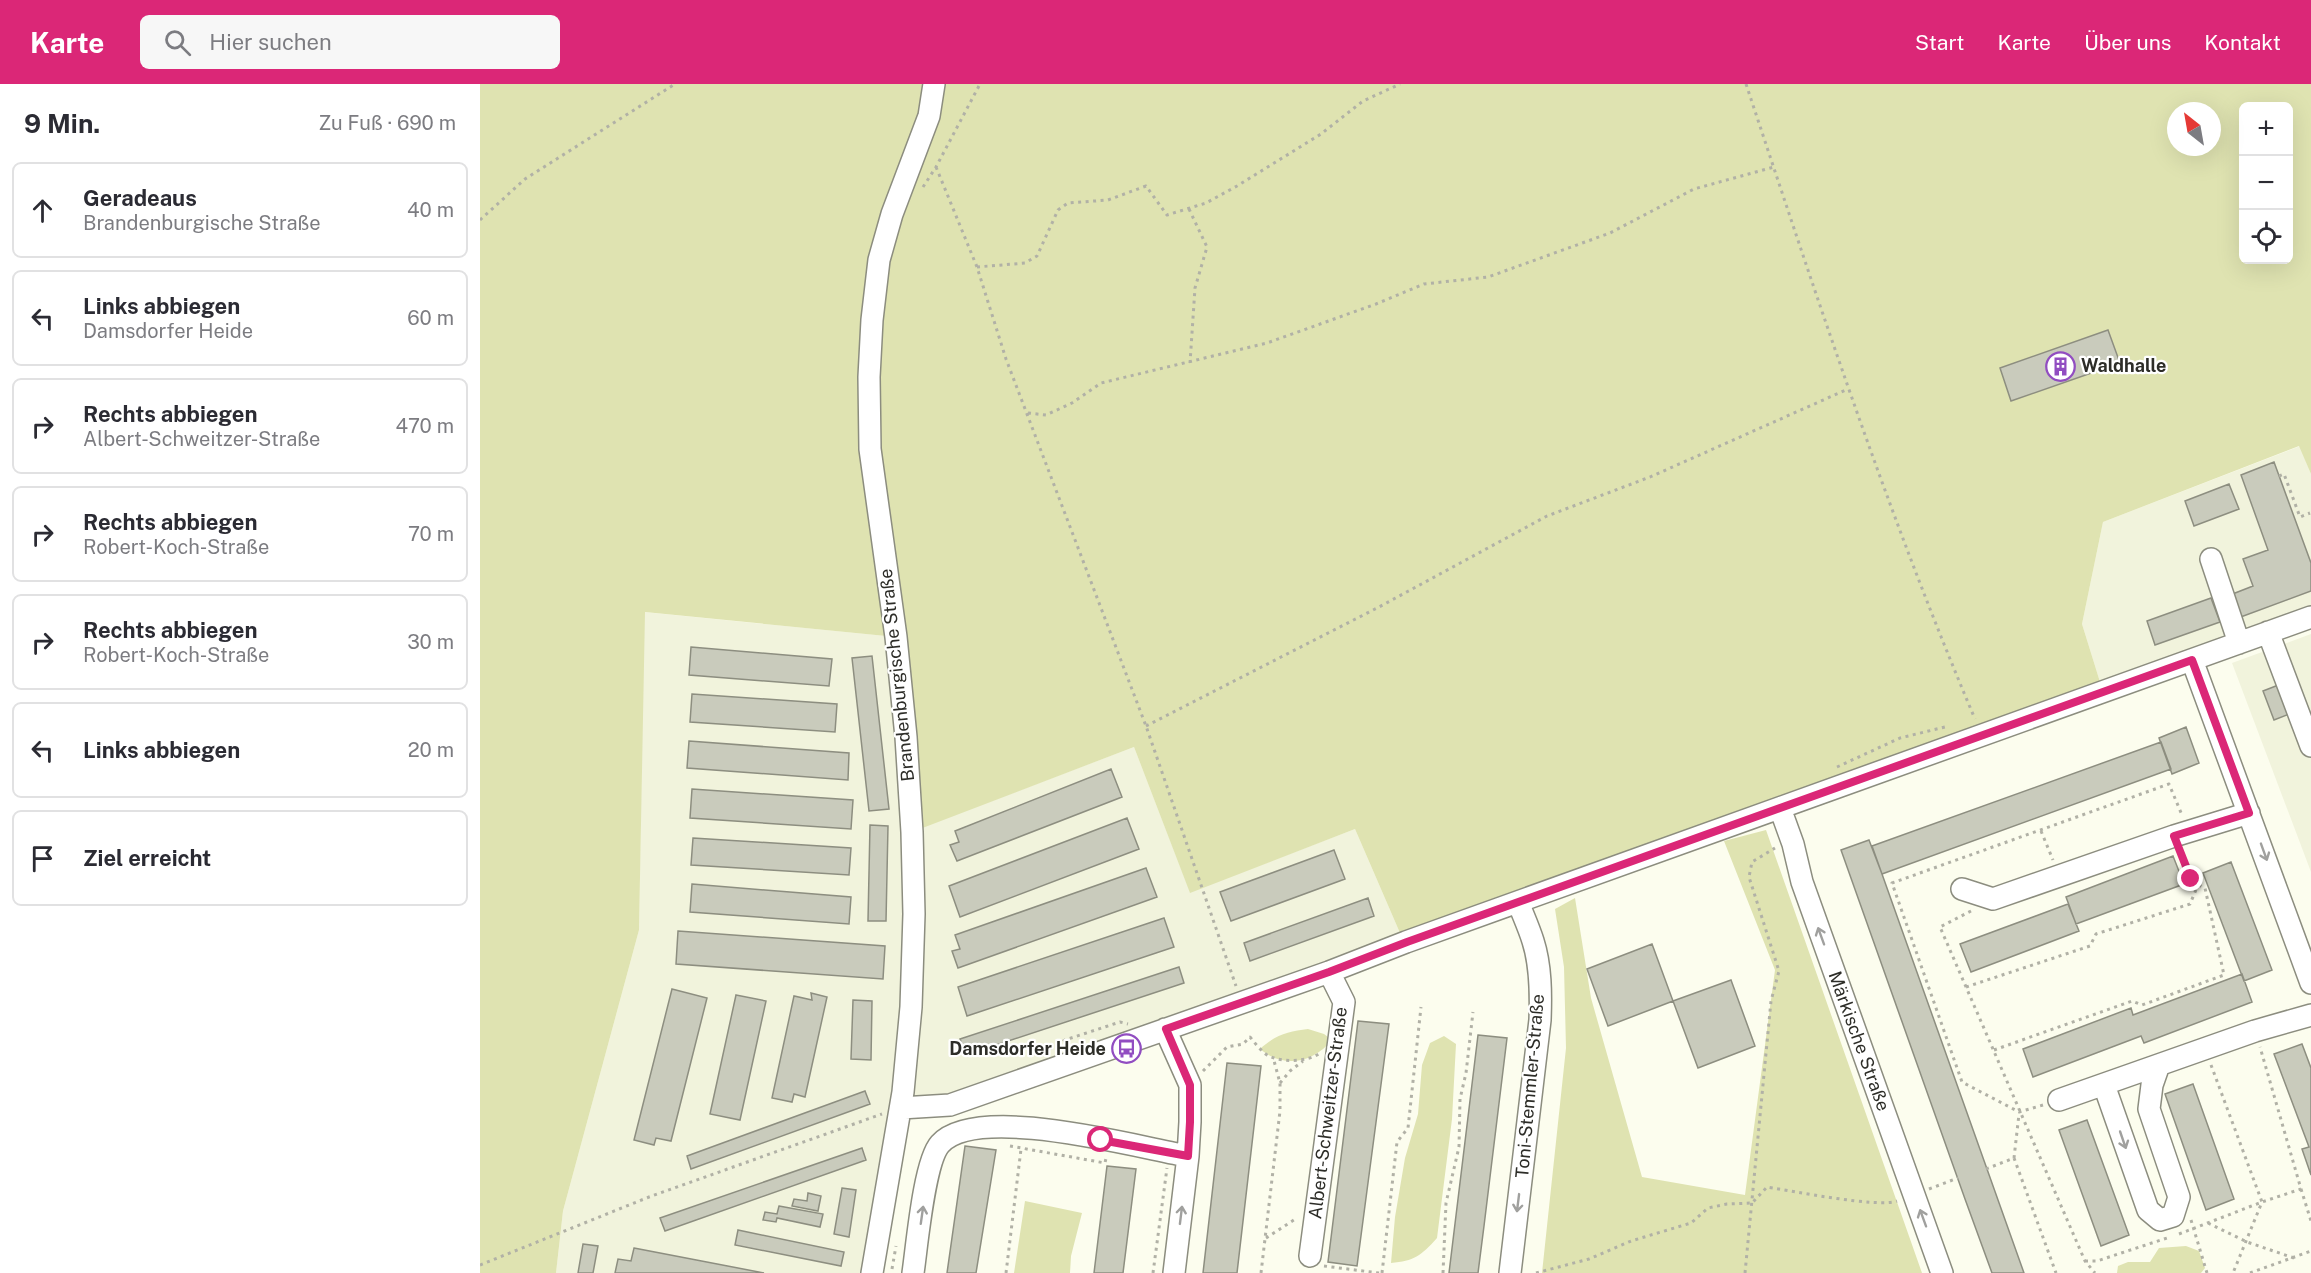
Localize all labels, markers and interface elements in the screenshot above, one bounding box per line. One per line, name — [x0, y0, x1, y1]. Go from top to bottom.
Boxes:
search box — [140, 15, 560, 69]
text: Karte — [30, 26, 104, 59]
icon: search — [161, 26, 194, 59]
text: Hier suchen — [209, 29, 332, 55]
text: Start — [1915, 30, 1964, 55]
text: Karte — [1997, 30, 2051, 55]
text: Über uns — [2084, 30, 2171, 55]
text: Kontakt — [2204, 30, 2281, 55]
north arrow — [2167, 102, 2221, 156]
map controls — [2239, 102, 2293, 264]
button: + — [2239, 102, 2293, 156]
text: 9 Min. — [24, 108, 100, 139]
text: Zu Fuß · 690 m — [318, 111, 456, 135]
button: − — [2239, 156, 2293, 210]
text: Geradeaus — [83, 185, 197, 211]
icon: ahead — [26, 194, 59, 227]
text: 40 m — [407, 198, 454, 222]
button: locate — [2239, 210, 2293, 264]
text: Brandenburgische Straße — [83, 211, 321, 235]
text: Links abbiegen — [83, 293, 240, 319]
icon: left — [26, 302, 59, 335]
text: 60 m — [407, 306, 454, 330]
text: Damsdorfer Heide — [83, 319, 253, 343]
building icon: Waldhalle — [2044, 350, 2076, 382]
place label: Waldhalle — [2081, 355, 2166, 376]
text: Rechts abbiegen — [83, 401, 258, 427]
icon: right — [26, 410, 59, 443]
text: 470 m — [395, 414, 454, 438]
text: Albert-Schweitzer-Straße — [83, 427, 320, 451]
text: Rechts abbiegen — [83, 509, 258, 535]
icon: right — [26, 518, 59, 551]
text: 70 m — [408, 522, 454, 546]
text: Robert-Koch-Straße — [83, 535, 269, 559]
street label: Brandenburgische Straße — [875, 568, 918, 783]
text: Rechts abbiegen — [83, 617, 258, 643]
icon: right — [26, 626, 59, 659]
text: 30 m — [407, 630, 454, 654]
text: Robert-Koch-Straße — [83, 643, 269, 667]
icon: left — [26, 734, 59, 767]
text: Links abbiegen — [83, 737, 240, 763]
text: 20 m — [408, 738, 454, 762]
icon: arrive — [26, 842, 59, 875]
one-way arrow — [2259, 843, 2270, 861]
text: Ziel erreicht — [83, 845, 211, 871]
route end — [2177, 865, 2203, 891]
one-way arrow — [1815, 927, 1826, 945]
street label: Märkische Straße — [1824, 968, 1895, 1114]
street label: Toni-Stemmler-Straße — [1511, 993, 1548, 1179]
street label: Albert-Schweitzer-Straße — [1304, 1006, 1351, 1220]
bus stop icon: Damsdorfer Heide — [1111, 1033, 1143, 1065]
place label: Damsdorfer Heide — [949, 1038, 1106, 1059]
route start — [1087, 1126, 1113, 1152]
one-way arrow — [2119, 1130, 2130, 1149]
one-way arrow — [1513, 1193, 1524, 1213]
one-way arrow — [1176, 1205, 1187, 1225]
one-way arrow — [916, 1206, 927, 1225]
one-way arrow — [1916, 1209, 1927, 1228]

